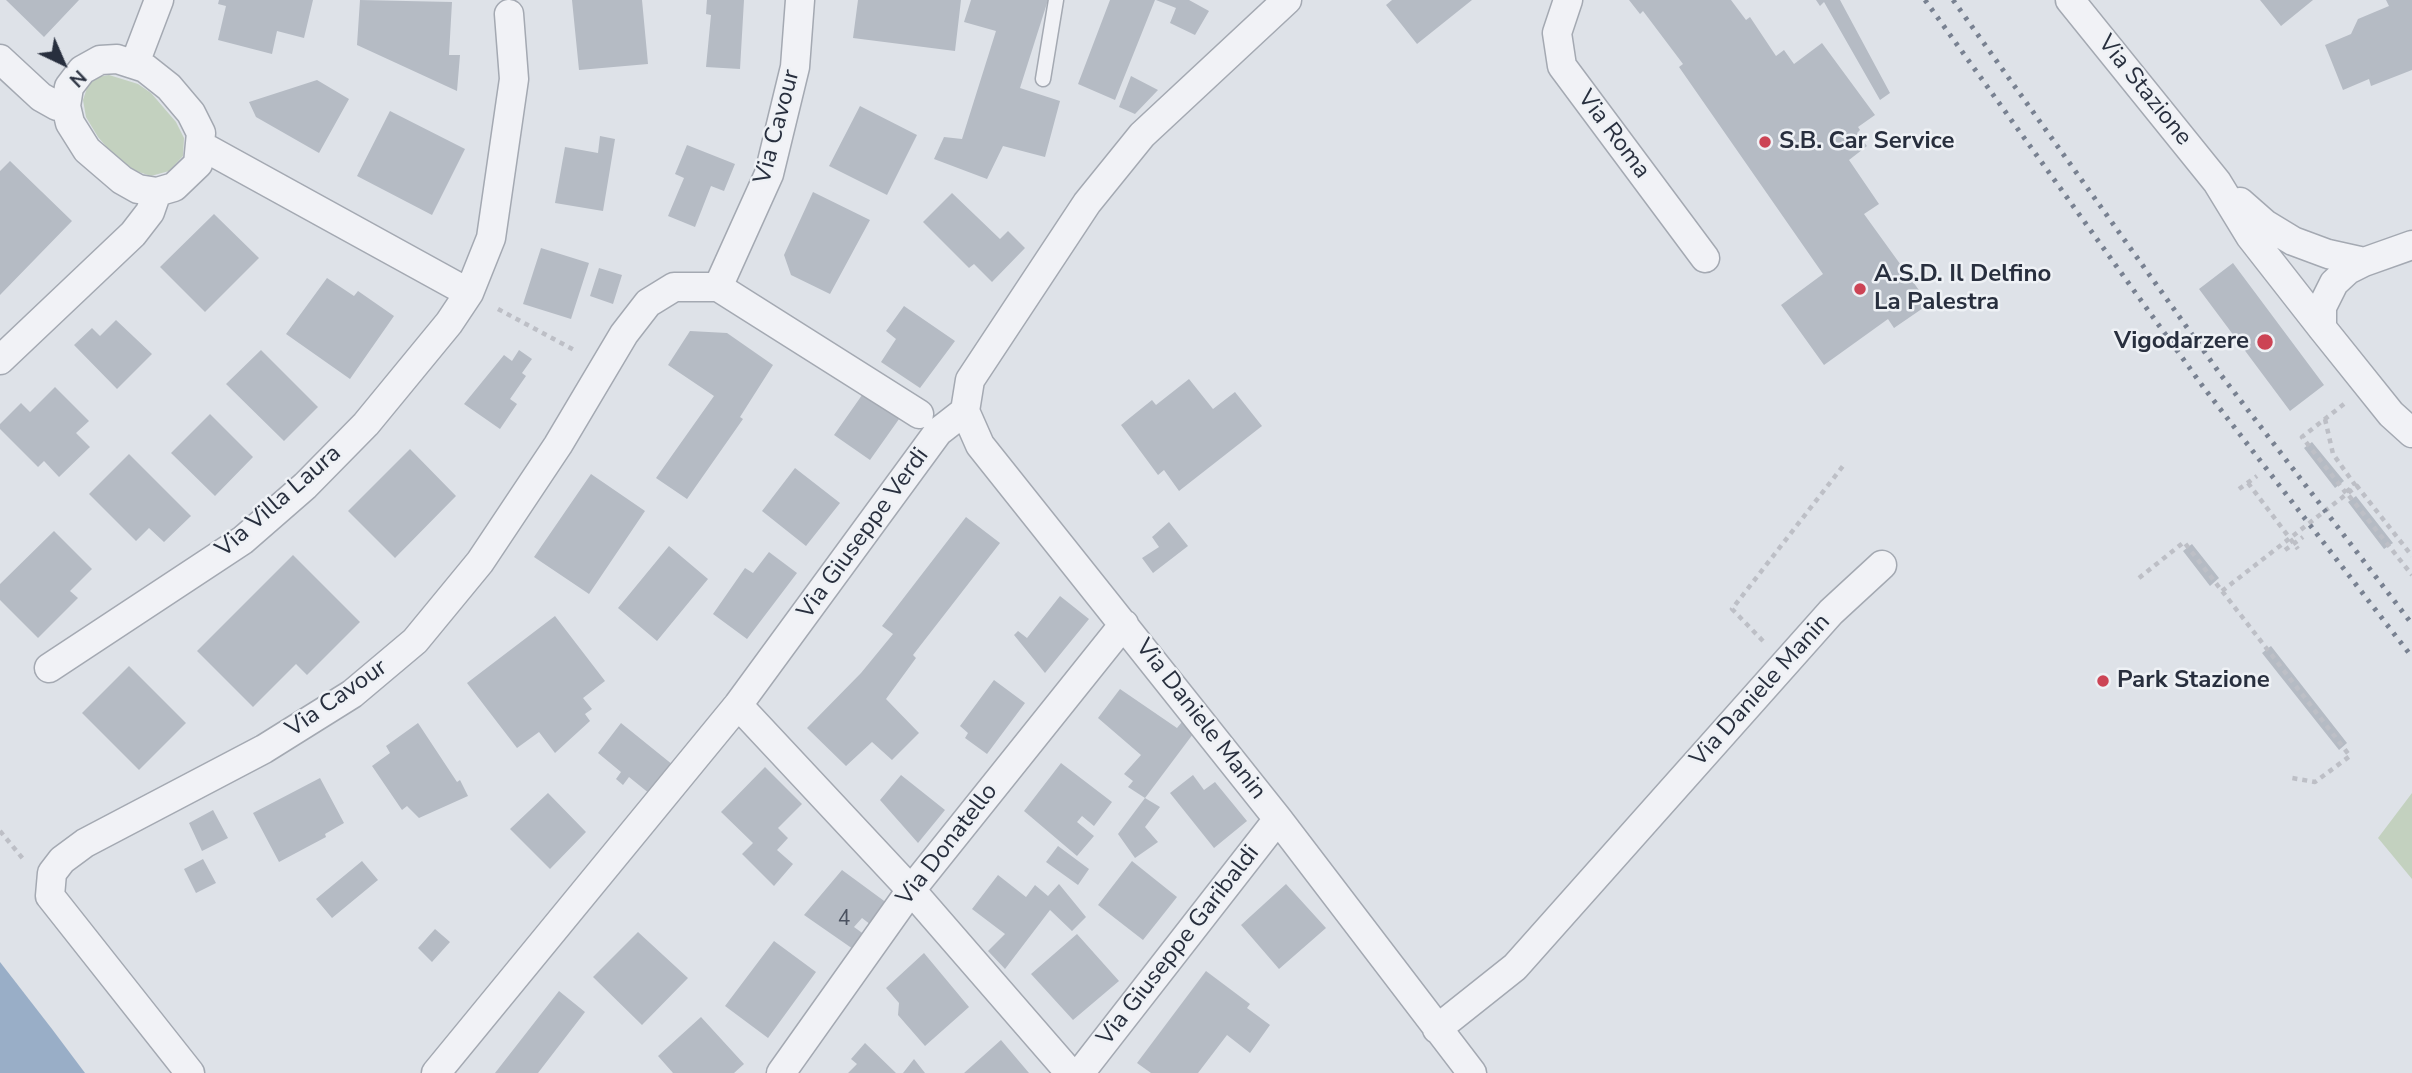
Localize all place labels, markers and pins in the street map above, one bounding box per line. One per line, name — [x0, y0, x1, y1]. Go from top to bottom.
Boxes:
place label: S.B. Car Service — [1779, 128, 1955, 156]
marker: S.B. Car Service — [1757, 134, 1773, 150]
place label: A.S.D. Il Delfino La Palestra — [1874, 261, 2051, 317]
marker: A.S.D. Il Delfino La Palestra — [1852, 281, 1868, 297]
place label: Vigodarzere — [2114, 328, 2249, 356]
marker: Vigodarzere — [2255, 332, 2275, 352]
place label: Park Stazione — [2117, 667, 2270, 695]
marker: Park Stazione — [2095, 673, 2111, 689]

